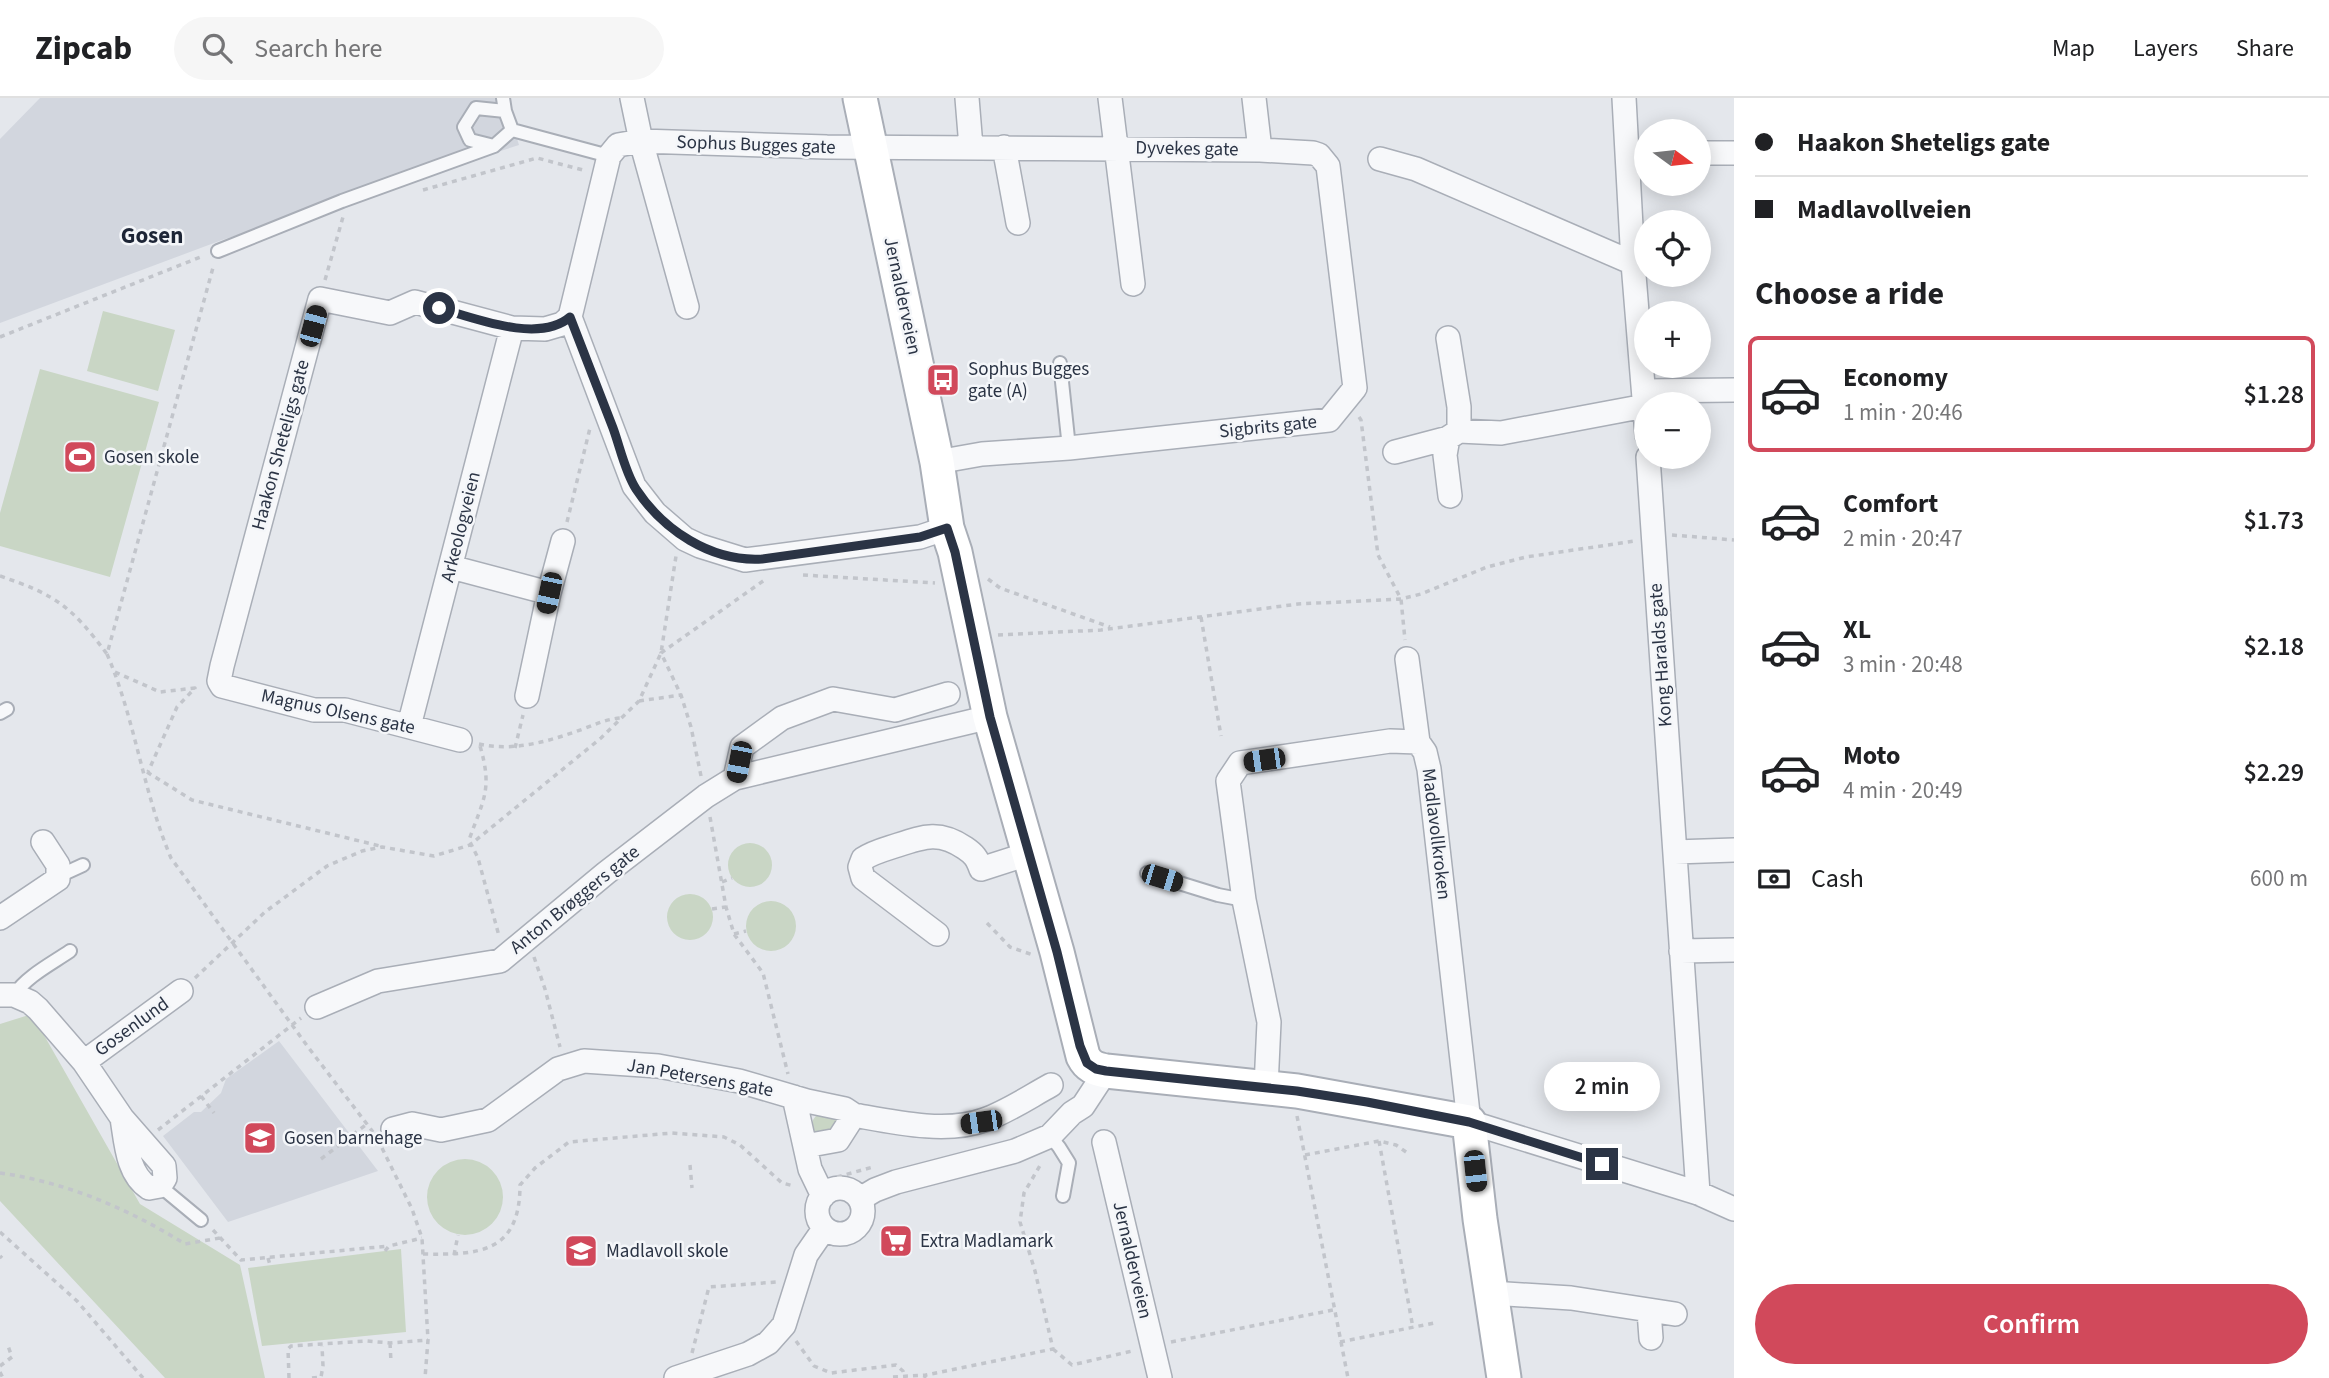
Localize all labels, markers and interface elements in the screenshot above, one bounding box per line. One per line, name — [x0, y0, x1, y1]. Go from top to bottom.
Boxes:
search box — [174, 17, 664, 80]
text: Zipcab — [35, 25, 132, 72]
icon: search — [198, 29, 236, 67]
text: Search here — [254, 30, 382, 67]
text: Map — [2052, 31, 2095, 66]
text: Layers — [2133, 31, 2198, 66]
text: Share — [2236, 31, 2294, 66]
north arrow — [1634, 119, 1712, 196]
map controls — [1634, 119, 1711, 469]
text: Haakon Sheteligs gate — [1797, 124, 2050, 161]
street label: Sophus Bugges gate — [676, 129, 836, 161]
street label: Dyvekes gate — [1135, 135, 1239, 163]
text: Madlavollveien — [1797, 191, 1972, 228]
button: locate — [1634, 210, 1711, 287]
district label: Gosen — [121, 219, 183, 252]
street label: Jernalderveien — [876, 235, 928, 357]
text: Choose a ride — [1755, 271, 1944, 317]
route start — [423, 292, 455, 324]
button: + — [1634, 301, 1711, 378]
car — [298, 303, 329, 349]
place label: Sophus Bugges gate (A) — [968, 356, 1089, 405]
street label: Haakon Sheteligs gate — [245, 357, 317, 533]
text: Economy — [1843, 359, 1948, 396]
bus stop icon: Sophus Bugges gate (A) — [924, 361, 962, 399]
icon: car — [1759, 363, 1822, 426]
text: $1.28 — [2243, 376, 2304, 413]
button: − — [1634, 392, 1711, 469]
text: 1 min · 20:46 — [1843, 396, 1963, 429]
street label: Sigbrits gate — [1218, 408, 1318, 446]
sports icon: Gosen skole — [61, 438, 99, 476]
place label: Gosen skole — [104, 444, 199, 471]
street label: Arkeologveien — [434, 469, 488, 585]
text: Comfort — [1843, 485, 1938, 522]
icon: car — [1759, 489, 1822, 552]
text: $1.73 — [2243, 502, 2304, 539]
text: 2 min · 20:47 — [1843, 522, 1963, 555]
car — [535, 570, 564, 616]
street label: Kong Haralds gate — [1643, 582, 1679, 728]
text: XL — [1843, 611, 1871, 648]
icon: car — [1759, 615, 1822, 678]
text: $2.18 — [2243, 628, 2304, 665]
text: 3 min · 20:48 — [1843, 648, 1963, 681]
street label: Magnus Olsens gate — [259, 683, 417, 741]
text: Moto — [1843, 737, 1900, 774]
car — [725, 739, 754, 785]
icon: car — [1759, 741, 1822, 804]
car — [1242, 747, 1287, 773]
text: $2.29 — [2243, 754, 2304, 791]
street label: Madlavollkroken — [1415, 767, 1457, 901]
text: 4 min · 20:49 — [1843, 774, 1963, 807]
street label: Anton Brøggers gate — [504, 839, 646, 961]
icon: cash — [1755, 860, 1793, 898]
text: Cash — [1811, 860, 1864, 897]
car — [1139, 862, 1186, 894]
text: 600 m — [2250, 862, 2308, 895]
street label: Gosenlund — [89, 991, 175, 1063]
street label: Jan Petersens gate — [625, 1052, 775, 1104]
callout: 2 min — [1544, 1062, 1660, 1112]
text: 2 min — [1575, 1070, 1629, 1103]
car — [959, 1109, 1004, 1135]
school or university icon: Gosen barnehage — [241, 1119, 279, 1157]
place label: Gosen barnehage — [284, 1125, 422, 1152]
route end — [1586, 1148, 1618, 1180]
car — [1463, 1149, 1488, 1193]
street label: Jernalderveien — [1105, 1199, 1159, 1321]
supermarket icon: Extra Madlamark — [877, 1222, 915, 1260]
place label: Extra Madlamark — [920, 1228, 1054, 1255]
school or university icon: Madlavoll skole — [562, 1232, 600, 1270]
place label: Madlavoll skole — [606, 1238, 729, 1265]
button: Confirm — [1755, 1284, 2308, 1364]

